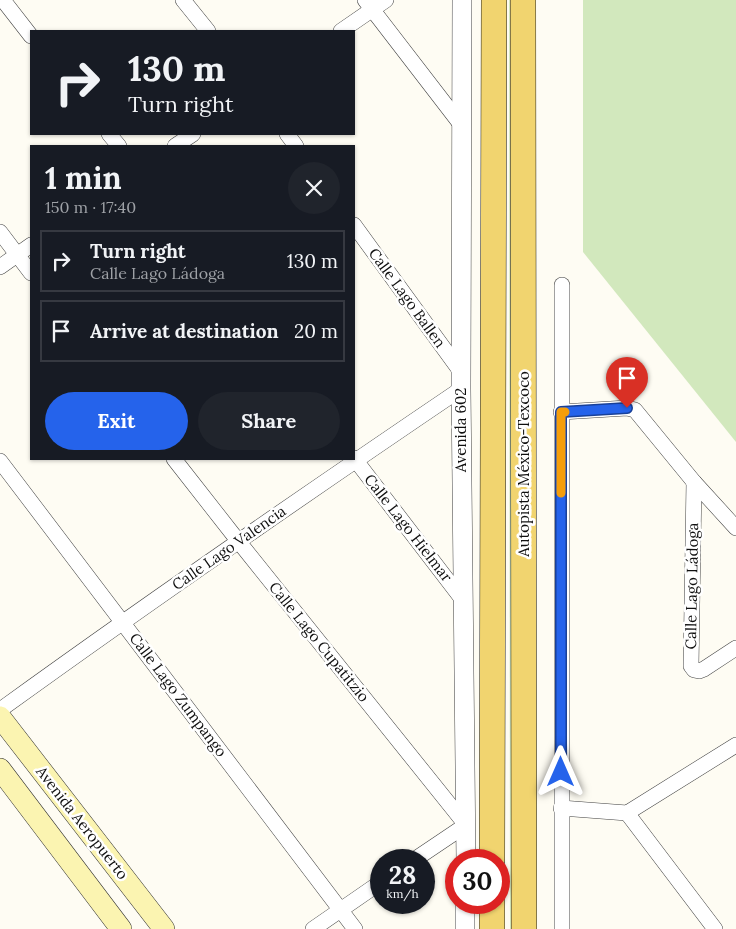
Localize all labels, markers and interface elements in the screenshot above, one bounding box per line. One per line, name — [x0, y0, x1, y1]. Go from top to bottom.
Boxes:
text: 130 m — [128, 46, 225, 91]
icon: right — [45, 50, 110, 115]
text: Turn right — [128, 90, 233, 118]
text: 1 min — [45, 159, 122, 197]
button: close — [288, 162, 340, 214]
text: 150 m · 17:40 — [45, 197, 136, 217]
text: Turn right — [90, 239, 186, 263]
street label: Calle Lago Ballen — [365, 244, 450, 351]
icon: right — [47, 247, 75, 275]
text: 130 m — [287, 249, 338, 273]
text: Calle Lago Ládoga — [90, 263, 225, 283]
icon: arrive — [47, 317, 75, 345]
text: Arrive at destination — [90, 319, 279, 343]
text: 20 m — [294, 319, 338, 343]
pin — [606, 357, 648, 408]
icon: arrive — [613, 364, 641, 392]
street label: Autopista México-Texcoco — [514, 371, 533, 558]
street label: Avenida 602 — [451, 388, 470, 473]
button: Exit — [45, 392, 188, 450]
button: Share — [198, 392, 340, 450]
street label: Calle Lago Hielmar — [360, 470, 457, 586]
street label: Calle Lago Valencia — [168, 501, 289, 594]
street label: Calle Lago Ládoga — [681, 522, 702, 649]
street label: Calle Lago Cupatitzio — [265, 578, 374, 706]
street label: Calle Lago Zumpango — [126, 629, 231, 761]
position arrow — [534, 745, 586, 797]
street label: Avenida Aeropuerto — [32, 761, 133, 883]
speed limit sign: 30 — [445, 849, 510, 914]
text: 28 — [389, 859, 416, 891]
text: km/h — [386, 886, 419, 901]

